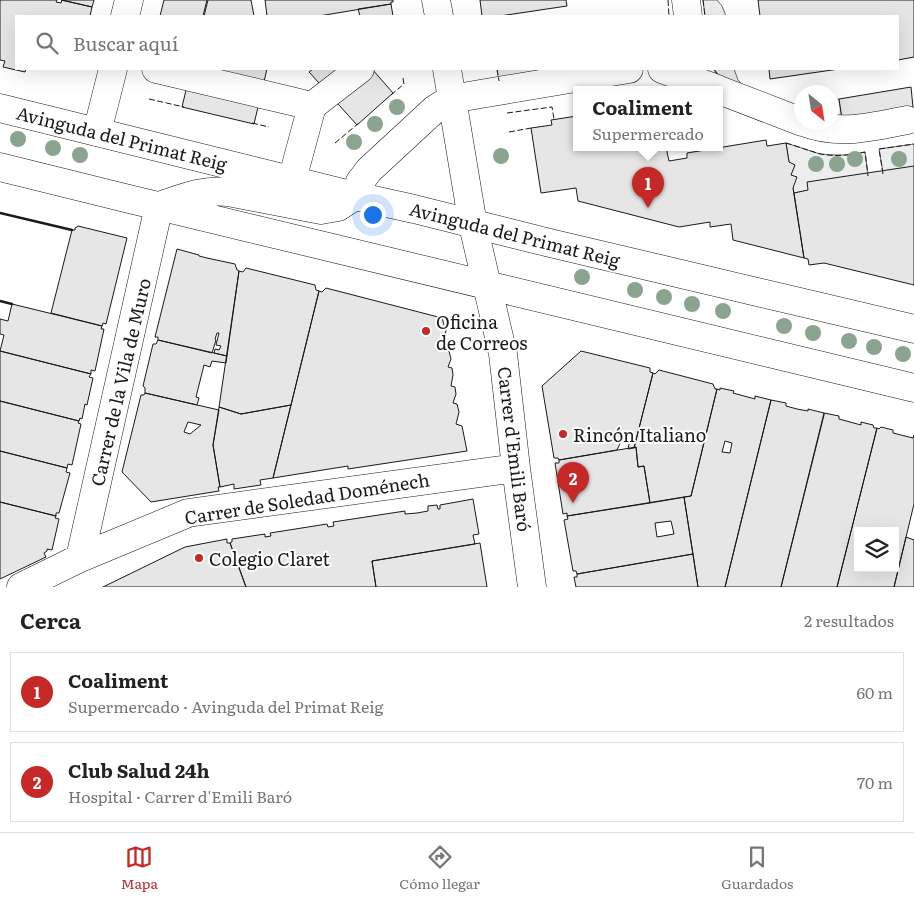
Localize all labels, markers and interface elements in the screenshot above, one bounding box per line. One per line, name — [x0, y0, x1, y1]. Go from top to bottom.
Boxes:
search box — [15, 15, 899, 70]
icon: search — [33, 29, 61, 57]
text: Buscar aquí — [73, 29, 178, 57]
north arrow — [794, 85, 839, 130]
popup — [573, 86, 723, 151]
text: Coaliment — [592, 93, 693, 121]
street label: Avinguda del Primat Reig — [14, 99, 231, 177]
text: Supermercado — [592, 121, 704, 145]
pin: 1 — [632, 167, 664, 208]
street label: Avinguda del Primat Reig — [407, 195, 624, 273]
your location — [360, 202, 386, 228]
street label: Carrer de la Vila de Muro — [83, 275, 157, 489]
place label: Oficina de Correos — [436, 308, 527, 356]
marker: Oficina de Correos — [420, 325, 432, 337]
street label: Carrer d'Emili Baró — [491, 365, 539, 533]
place label: Rincón Italiano — [573, 421, 706, 448]
marker: Rincón Italiano — [557, 428, 569, 440]
pin: 2 — [557, 462, 589, 503]
street label: Carrer de Soledad Doménech — [182, 465, 432, 531]
map controls — [854, 527, 899, 572]
button: layers — [854, 527, 899, 572]
place label: Colegio Claret — [209, 545, 331, 572]
marker: Colegio Claret — [193, 552, 205, 564]
text: Cerca — [20, 604, 81, 635]
text: 2 resultados — [804, 608, 894, 632]
text: Coaliment — [68, 666, 168, 694]
text: 1 — [34, 680, 40, 704]
text: 60 m — [856, 680, 893, 704]
text: Supermercado · Avinguda del Primat Reig — [68, 694, 384, 718]
text: Club Salud 24h — [68, 756, 210, 784]
text: 2 — [33, 770, 41, 794]
text: 70 m — [857, 770, 893, 794]
text: Hospital · Carrer d'Emili Baró — [68, 784, 292, 808]
tab: Mapa — [121, 843, 158, 893]
tab: Cómo llegar — [399, 843, 480, 893]
tab: Guardados — [721, 843, 793, 893]

